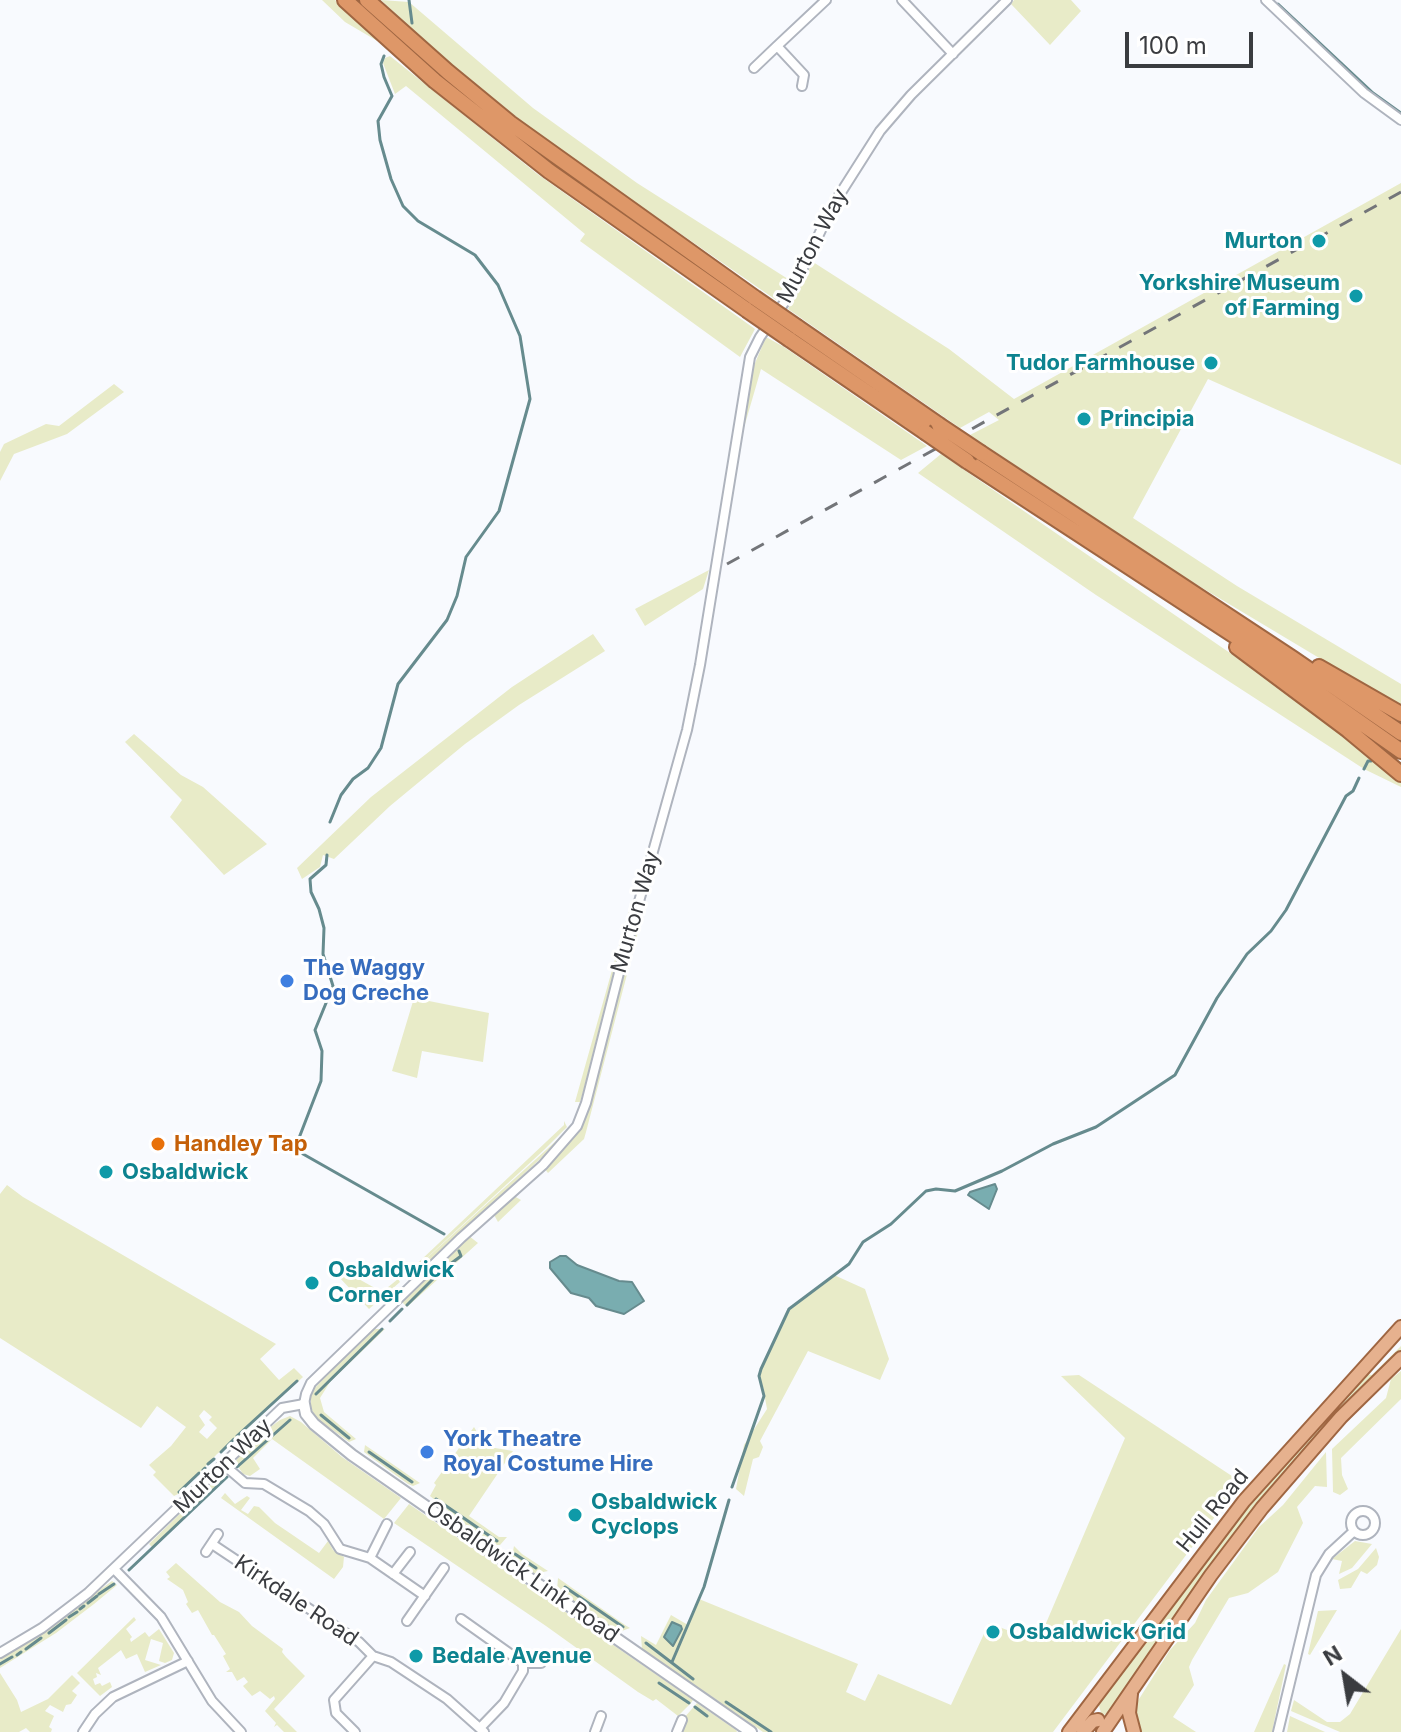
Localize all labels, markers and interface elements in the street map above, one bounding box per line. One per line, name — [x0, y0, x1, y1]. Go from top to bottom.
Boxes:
scale bar — [1129, 16, 1257, 66]
text: 100 m — [1139, 31, 1207, 60]
street label: Murton Way — [772, 184, 854, 308]
place label: Murton — [1224, 228, 1303, 254]
marker: Murton — [1310, 232, 1328, 250]
place label: Yorkshire Museum of Farming — [1139, 270, 1340, 322]
marker: Yorkshire Museum of Farming — [1347, 287, 1365, 305]
place label: Tudor Farmhouse — [1006, 350, 1195, 376]
marker: Tudor Farmhouse — [1202, 354, 1220, 372]
place label: Principia — [1100, 406, 1195, 432]
marker: Principia — [1075, 410, 1093, 428]
street label: Murton Way — [606, 848, 666, 976]
place label: The Waggy Dog Creche — [303, 955, 429, 1006]
marker: The Waggy Dog Creche — [278, 972, 296, 990]
place label: Handley Tap — [174, 1131, 308, 1157]
marker: Handley Tap — [149, 1135, 167, 1153]
place label: Osbaldwick — [122, 1159, 248, 1185]
marker: Osbaldwick — [97, 1163, 115, 1181]
place label: Osbaldwick Corner — [328, 1257, 454, 1308]
marker: Osbaldwick Corner — [303, 1274, 321, 1292]
street label: Murton Way — [169, 1413, 277, 1519]
place label: York Theatre Royal Costume Hire — [443, 1426, 653, 1478]
marker: York Theatre Royal Costume Hire — [418, 1443, 436, 1461]
street label: Hull Road — [1172, 1464, 1254, 1558]
place label: Osbaldwick Cyclops — [591, 1489, 717, 1540]
street label: Osbaldwick Link Road — [420, 1495, 624, 1649]
marker: Osbaldwick Cyclops — [566, 1506, 584, 1524]
street label: Kirkdale Road — [229, 1550, 363, 1652]
place label: Osbaldwick Grid — [1009, 1619, 1186, 1645]
marker: Osbaldwick Grid — [984, 1623, 1002, 1641]
north arrow — [1305, 1636, 1385, 1716]
text: N — [1319, 1640, 1347, 1671]
place label: Bedale Avenue — [432, 1643, 592, 1669]
marker: Bedale Avenue — [407, 1647, 425, 1665]

